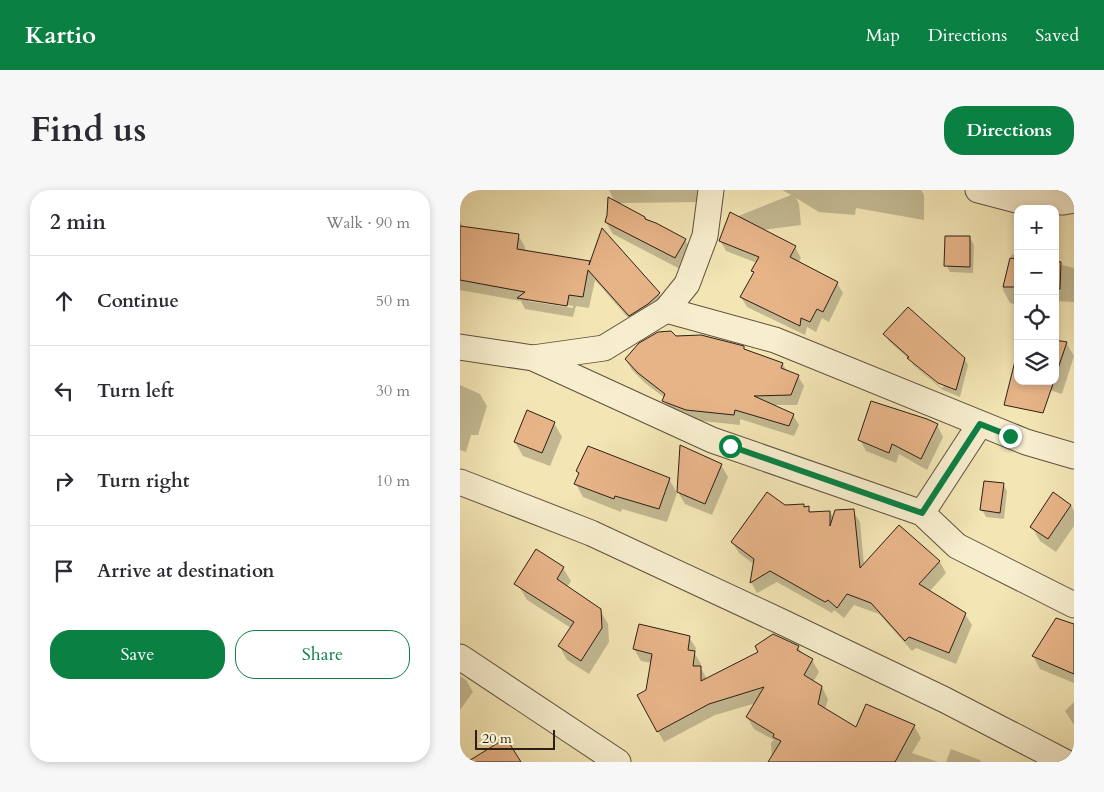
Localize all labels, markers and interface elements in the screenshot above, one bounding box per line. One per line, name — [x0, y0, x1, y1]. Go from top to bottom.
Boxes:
text: Kartio — [25, 19, 96, 52]
text: Map — [866, 23, 900, 48]
text: Directions — [928, 23, 1007, 48]
text: Saved — [1035, 23, 1079, 48]
text: Find us — [30, 106, 146, 154]
button: Directions — [944, 106, 1074, 155]
map controls — [1014, 205, 1059, 385]
button: + — [1014, 205, 1059, 250]
text: 2 min — [50, 208, 106, 237]
text: Walk · 90 m — [326, 212, 410, 234]
button: − — [1014, 250, 1059, 295]
icon: ahead — [50, 287, 78, 315]
text: Continue — [97, 288, 179, 314]
text: 50 m — [376, 290, 410, 312]
button: locate — [1014, 295, 1059, 340]
button: layers — [1014, 340, 1059, 385]
icon: left — [50, 377, 78, 405]
text: Turn left — [97, 378, 174, 404]
text: 30 m — [376, 380, 410, 402]
route end — [999, 425, 1022, 448]
route start — [719, 435, 742, 458]
icon: right — [50, 467, 78, 495]
text: Turn right — [97, 468, 189, 494]
text: 10 m — [376, 470, 410, 492]
icon: arrive — [50, 557, 78, 585]
text: Arrive at destination — [97, 558, 274, 584]
button: Save — [50, 630, 225, 679]
button: Share — [235, 630, 410, 679]
scale bar — [475, 727, 555, 750]
text: 20 m — [482, 729, 512, 748]

